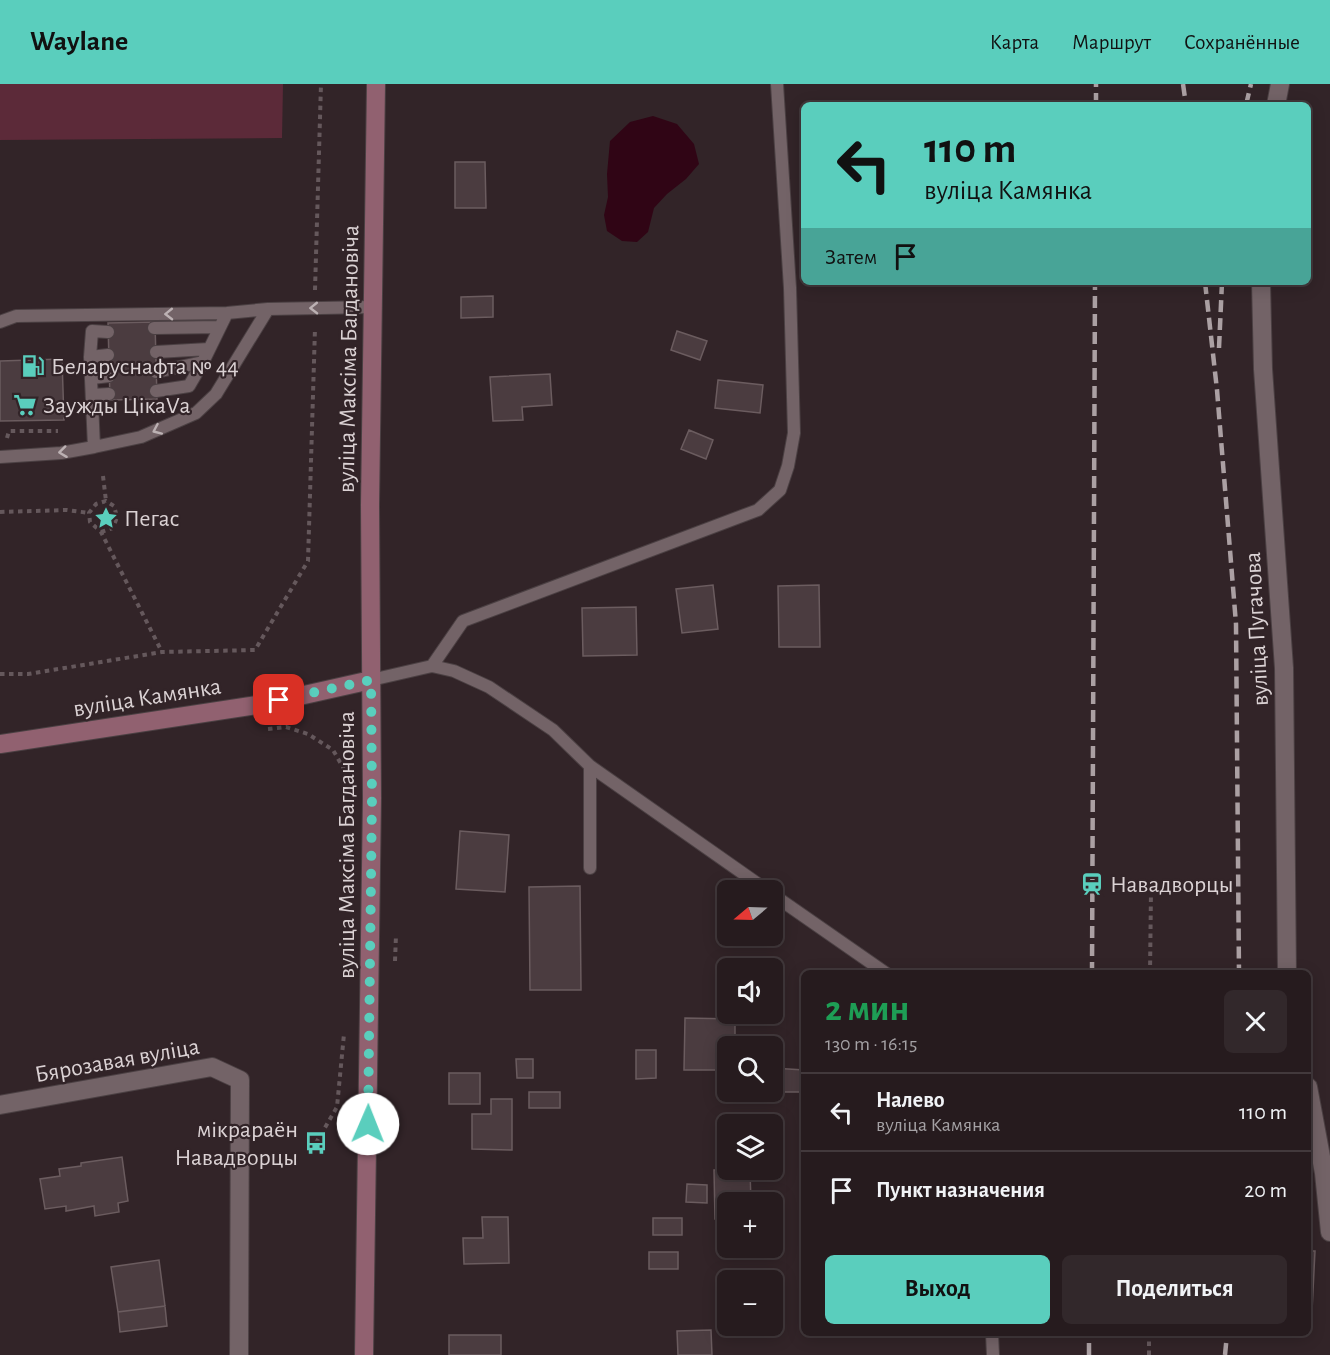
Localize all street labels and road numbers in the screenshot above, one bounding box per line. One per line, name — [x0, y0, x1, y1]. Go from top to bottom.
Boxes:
street label: вуліца Максіма Багдановіча — [335, 225, 363, 493]
street label: вуліца Пугачова — [1241, 551, 1273, 707]
street label: вуліца Камянка — [72, 674, 223, 722]
street label: вуліца Максіма Багдановіча — [335, 711, 359, 979]
street label: Бярозавая вуліца — [33, 1035, 201, 1087]

